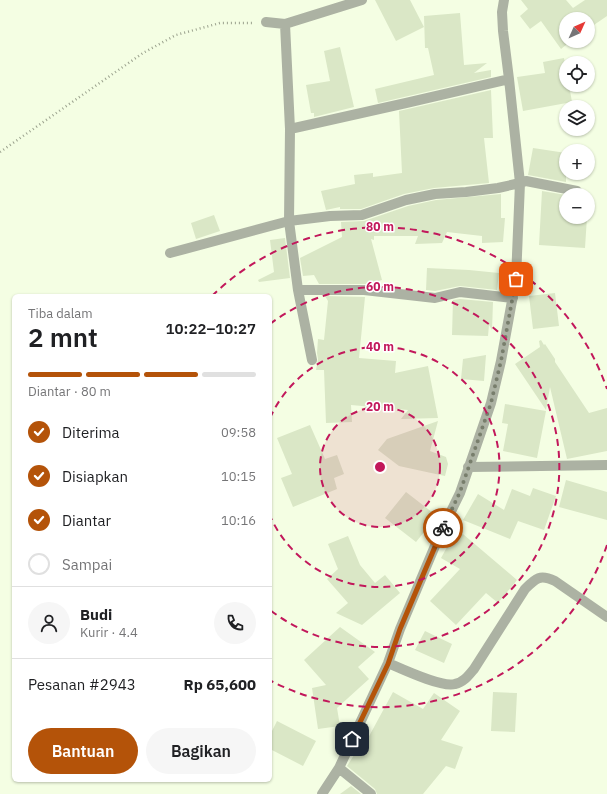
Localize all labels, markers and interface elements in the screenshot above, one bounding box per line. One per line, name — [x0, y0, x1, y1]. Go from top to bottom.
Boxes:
north arrow — [559, 12, 595, 48]
map controls — [559, 12, 595, 224]
button: locate — [559, 56, 595, 92]
button: layers — [559, 100, 595, 136]
button: + — [559, 144, 595, 180]
button: − — [559, 188, 595, 224]
text: 80 m — [366, 219, 394, 234]
pin — [499, 262, 533, 296]
icon: bag — [505, 268, 527, 290]
text: 60 m — [366, 279, 394, 294]
text: Tiba dalam — [28, 305, 93, 322]
text: 10:22–10:27 — [166, 319, 256, 338]
text: 2 mnt — [28, 320, 98, 354]
text: 40 m — [366, 339, 394, 354]
text: Diantar · 80 m — [28, 383, 111, 400]
text: 20 m — [366, 399, 394, 414]
icon: check — [28, 421, 50, 443]
text: Diterima — [62, 423, 120, 442]
text: 09:58 — [221, 424, 256, 441]
centre of rings — [373, 460, 387, 474]
icon: check — [28, 465, 50, 487]
text: Disiapkan — [62, 467, 128, 486]
text: 10:15 — [221, 468, 256, 485]
courier — [423, 508, 463, 548]
icon: check — [28, 509, 50, 531]
text: Diantar — [62, 511, 111, 530]
text: 10:16 — [221, 512, 256, 529]
icon: bike — [432, 517, 454, 539]
text: Sampai — [62, 555, 112, 574]
button: person — [28, 602, 70, 644]
button: phone — [214, 602, 256, 644]
text: Budi — [80, 605, 112, 624]
text: Kurir · 4.4 — [80, 624, 138, 641]
text: Pesanan #2943 — [28, 675, 136, 694]
text: Rp 65,600 — [184, 675, 256, 694]
pin — [335, 722, 369, 756]
button: Bantuan — [28, 728, 138, 774]
button: Bagikan — [146, 728, 256, 774]
icon: home — [341, 728, 363, 750]

